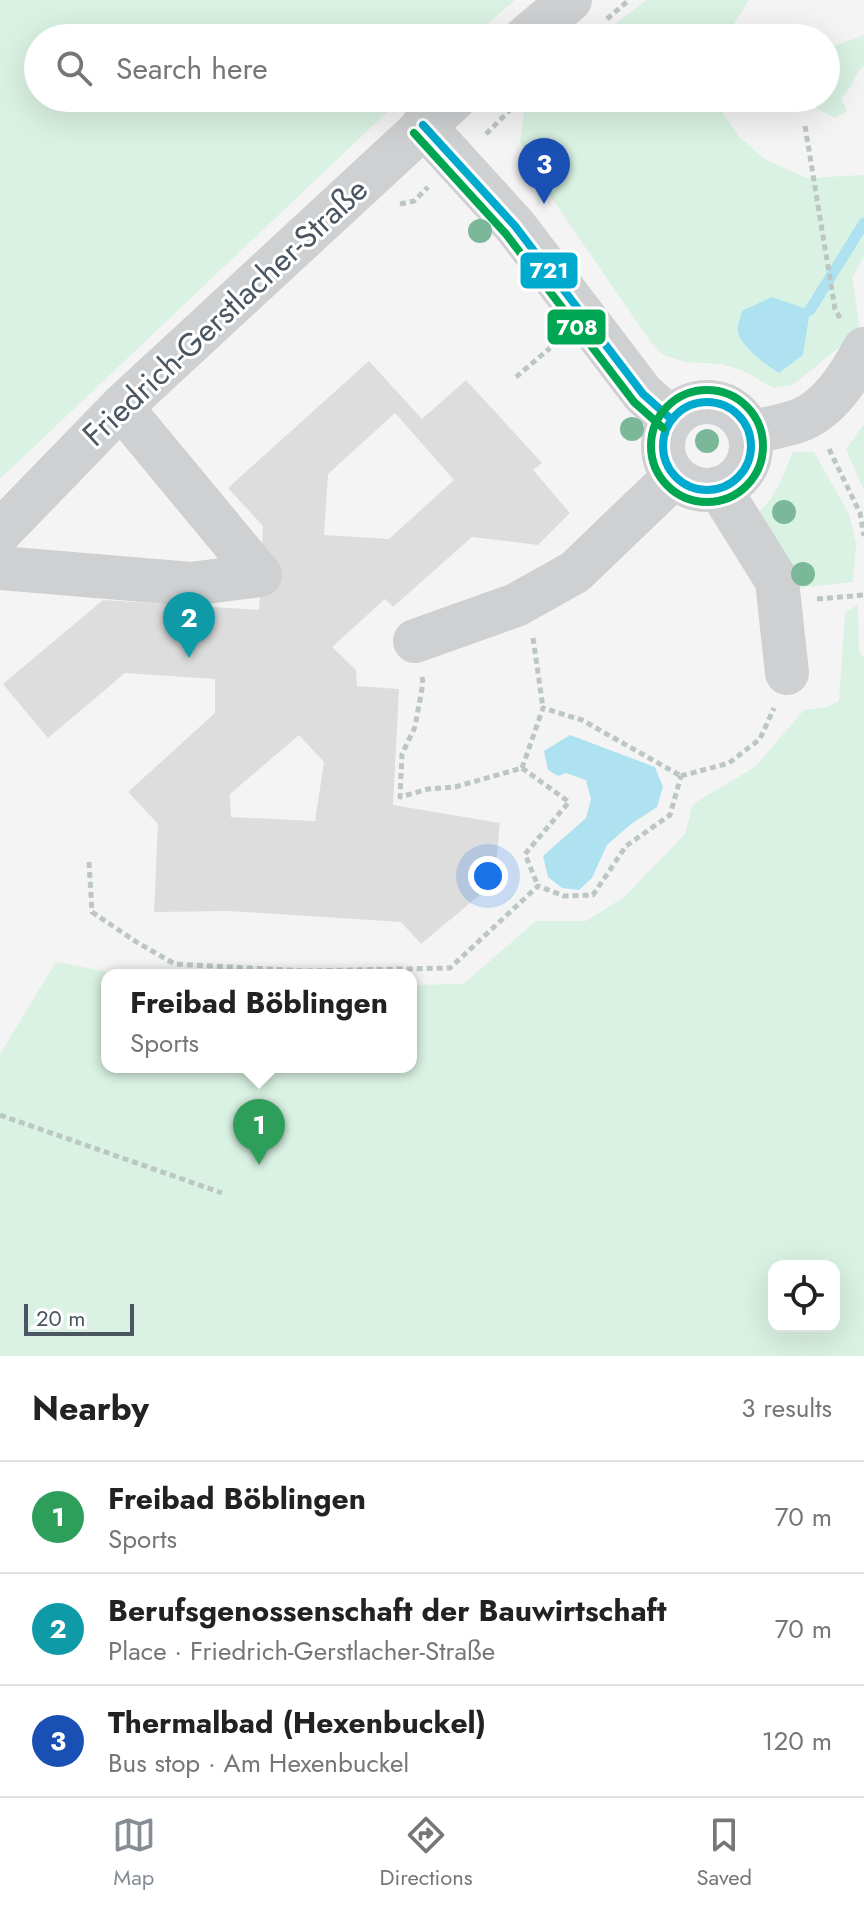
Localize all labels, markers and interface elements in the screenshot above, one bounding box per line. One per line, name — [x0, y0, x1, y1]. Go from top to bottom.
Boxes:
search box — [24, 24, 840, 112]
icon: search — [52, 46, 96, 90]
text: Search here — [116, 47, 268, 90]
pin: 3 — [518, 138, 570, 204]
street label: Friedrich-Gerstlacher-Straße — [72, 167, 378, 457]
line badge: 721 — [519, 251, 579, 290]
text: 721 — [530, 254, 568, 286]
line badge: 708 — [546, 308, 607, 346]
text: 708 — [556, 311, 598, 343]
pin: 2 — [163, 592, 215, 658]
your location — [468, 856, 508, 896]
popup — [101, 969, 417, 1073]
text: Freibad Böblingen — [130, 981, 388, 1024]
text: Sports — [130, 1024, 199, 1062]
pin: 1 — [233, 1099, 285, 1165]
map controls — [768, 1260, 840, 1332]
button: locate — [768, 1260, 840, 1332]
scale bar — [24, 1300, 134, 1336]
text: 20 m — [36, 1302, 85, 1334]
text: Nearby — [32, 1384, 149, 1433]
text: 3 results — [741, 1389, 832, 1427]
text: Freibad Böblingen — [108, 1477, 366, 1520]
text: 1 — [51, 1498, 65, 1536]
text: 70 m — [775, 1498, 832, 1536]
text: Sports — [108, 1520, 177, 1558]
text: Berufsgenossenschaft der Bauwirtschaft — [108, 1589, 666, 1632]
text: 2 — [49, 1610, 67, 1648]
text: 70 m — [775, 1610, 832, 1648]
text: Place · Friedrich-Gerstlacher-Straße — [108, 1632, 495, 1670]
text: Thermalbad (Hexenbuckel) — [108, 1701, 486, 1744]
text: 3 — [50, 1722, 66, 1760]
text: 120 m — [762, 1722, 832, 1760]
text: Bus stop · Am Hexenbuckel — [108, 1744, 409, 1782]
tab: Map — [112, 1813, 156, 1893]
tab: Directions — [380, 1813, 473, 1893]
tab: Saved — [696, 1813, 752, 1893]

